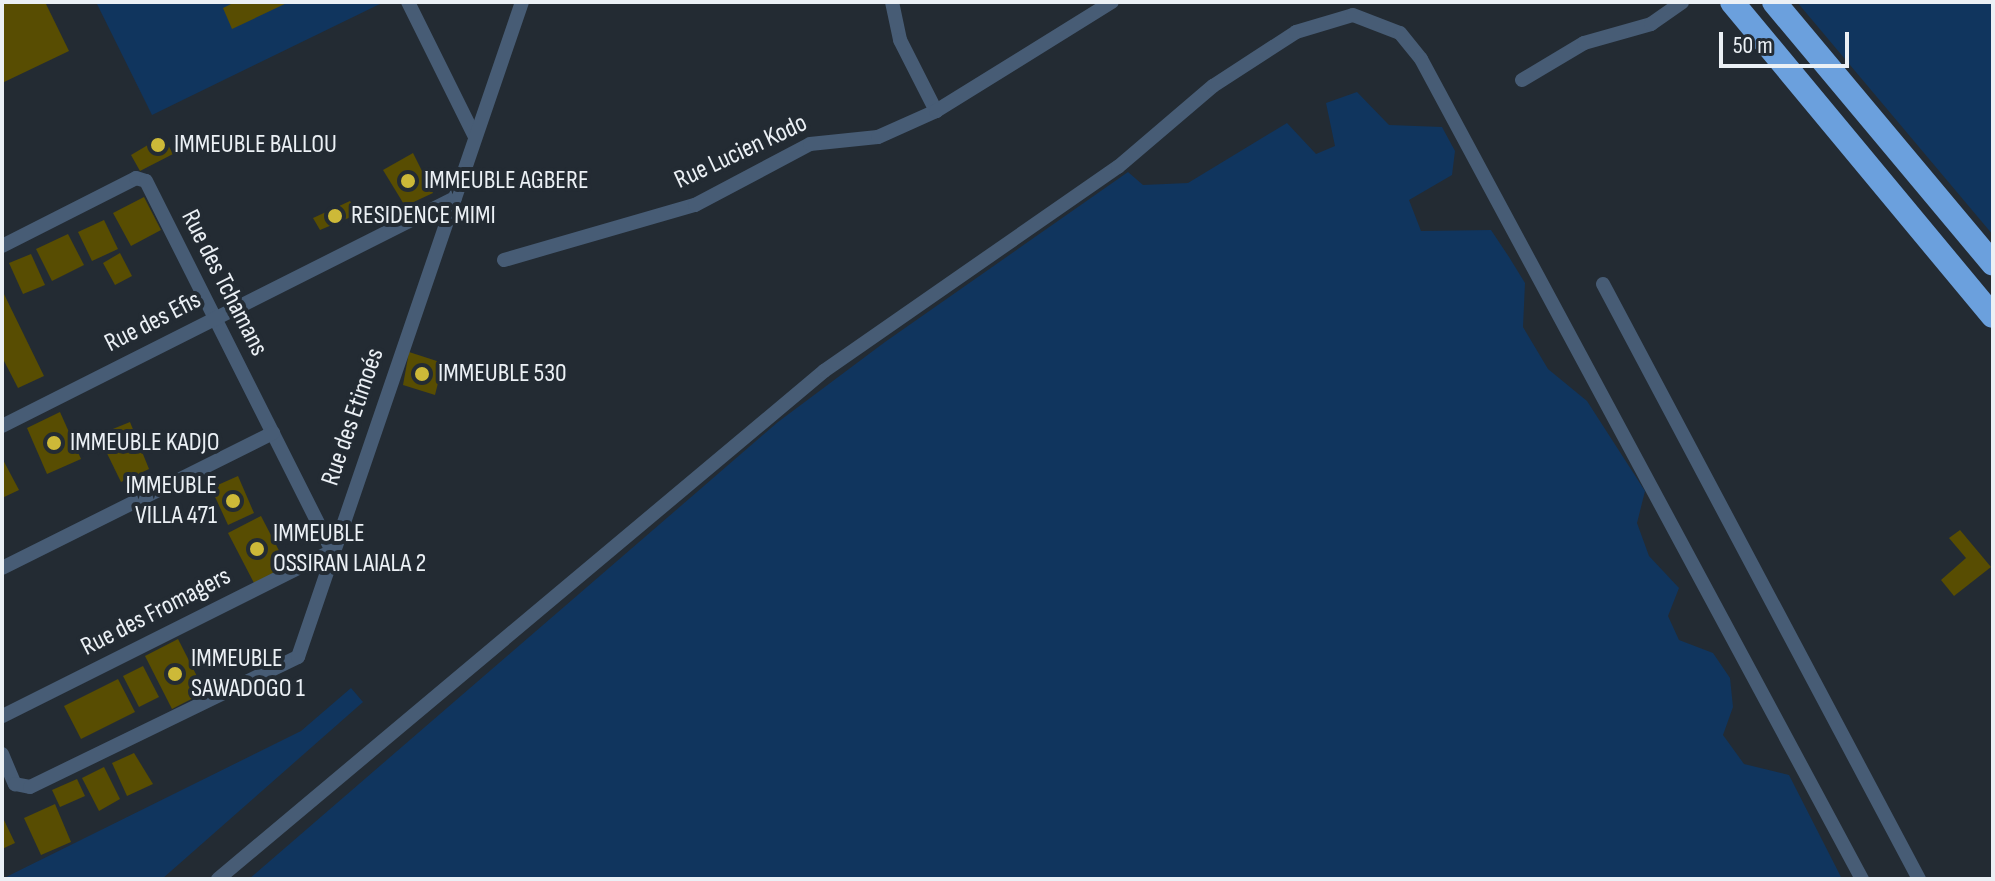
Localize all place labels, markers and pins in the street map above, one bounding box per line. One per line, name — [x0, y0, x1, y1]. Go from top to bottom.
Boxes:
place label: IMMEUBLE BALLOU — [174, 129, 337, 161]
marker: IMMEUBLE BALLOU — [149, 136, 167, 154]
place label: IMMEUBLE AGBERE — [424, 165, 589, 197]
marker: IMMEUBLE AGBERE — [399, 172, 417, 190]
place label: RESIDENCE MIMI — [351, 200, 496, 232]
marker: RESIDENCE MIMI — [326, 207, 344, 225]
place label: IMMEUBLE 530 — [438, 358, 567, 390]
marker: IMMEUBLE 530 — [413, 365, 431, 383]
place label: IMMEUBLE KADJO — [70, 427, 220, 459]
marker: IMMEUBLE KADJO — [45, 434, 63, 452]
place label: IMMEUBLE VILLA 471 — [125, 470, 217, 532]
marker: IMMEUBLE VILLA 471 — [224, 492, 242, 510]
place label: IMMEUBLE OSSIRAN LAIALA 2 — [273, 518, 426, 580]
marker: IMMEUBLE OSSIRAN LAIALA 2 — [248, 540, 266, 558]
place label: IMMEUBLE SAWADOGO 1 — [191, 643, 305, 704]
marker: IMMEUBLE SAWADOGO 1 — [166, 665, 184, 683]

